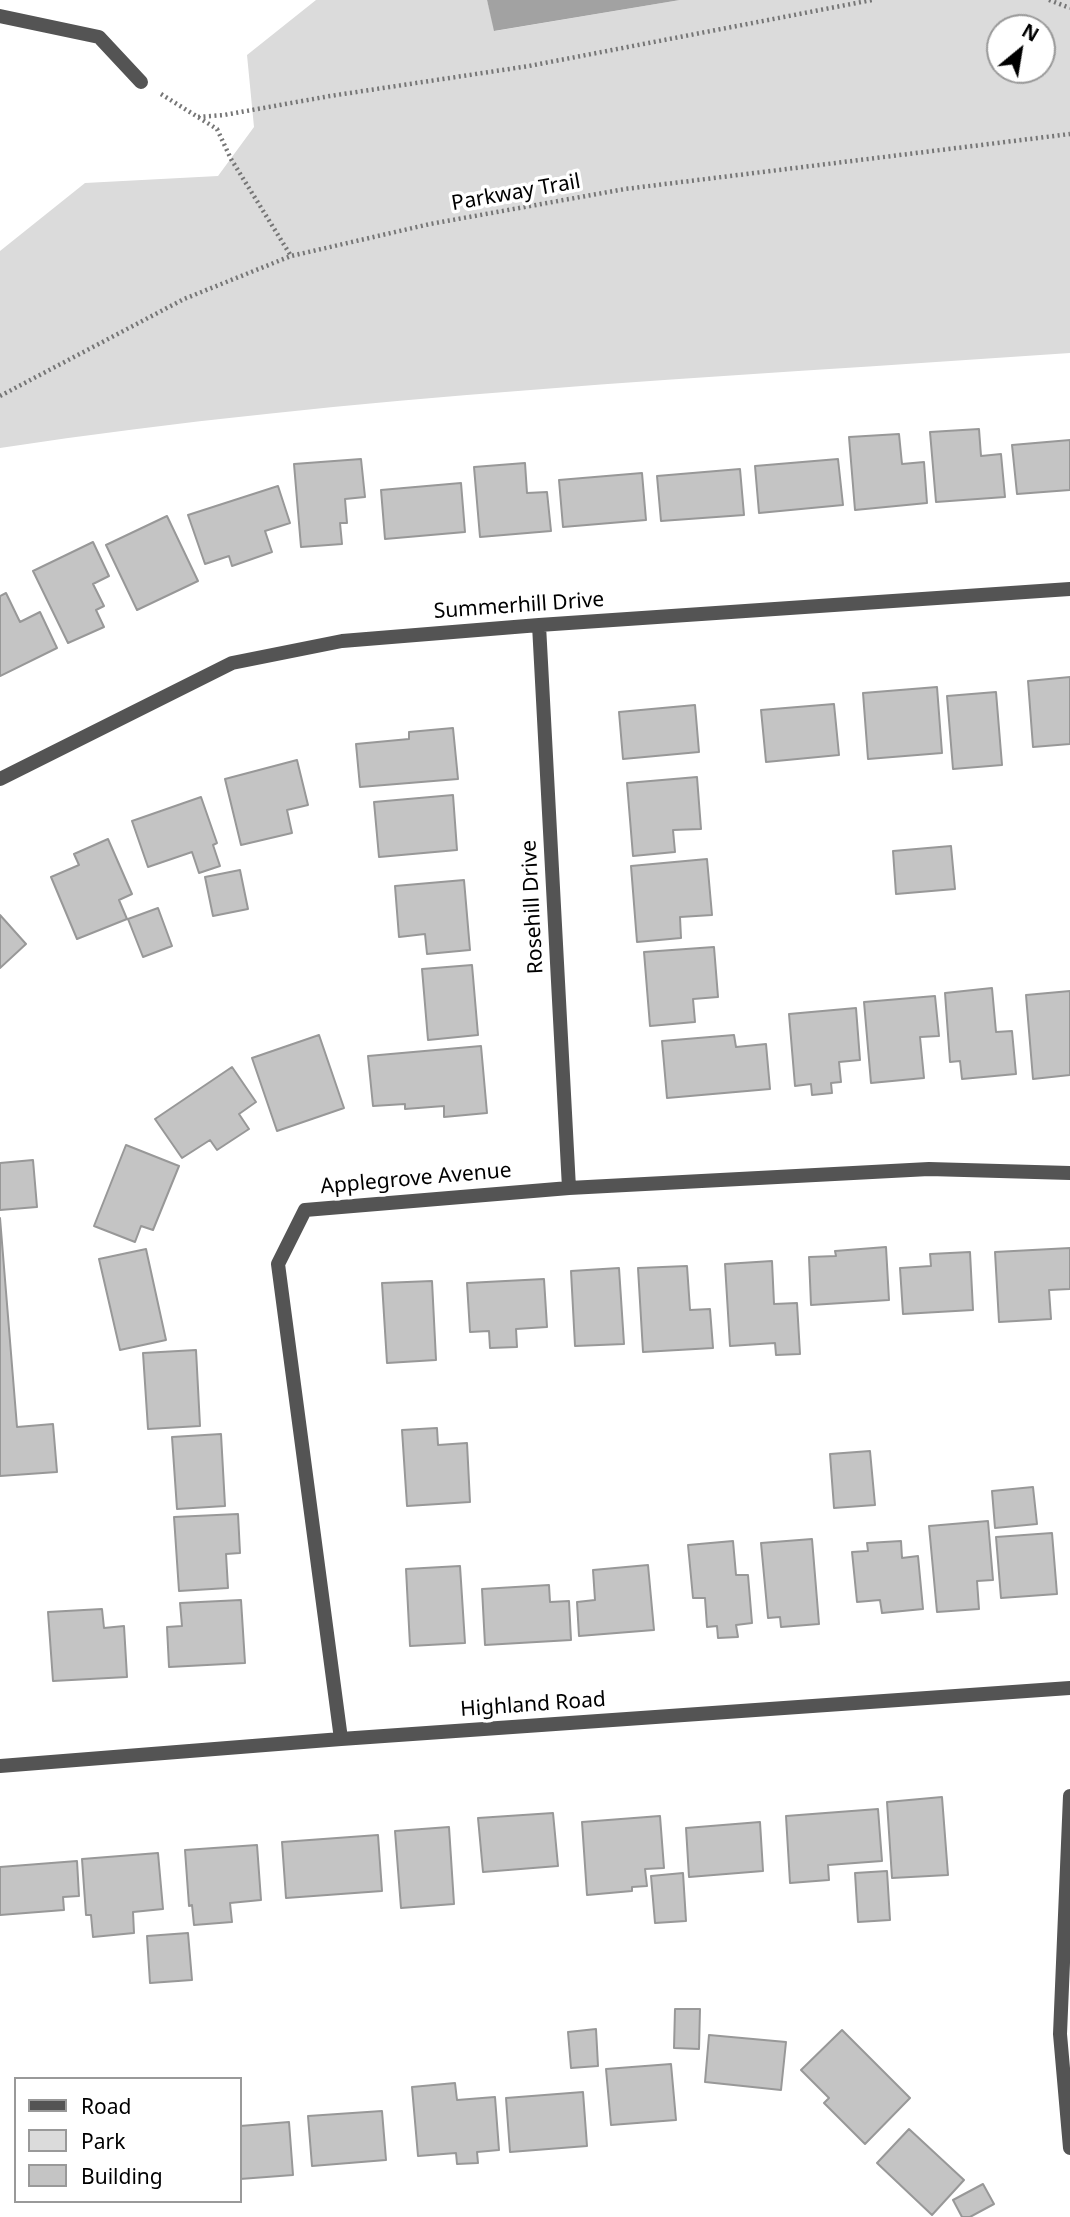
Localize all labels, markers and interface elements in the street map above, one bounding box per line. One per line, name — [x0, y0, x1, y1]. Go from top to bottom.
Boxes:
north arrow — [986, 14, 1056, 84]
text: N — [1017, 17, 1044, 48]
street label: Parkway Trail — [450, 169, 582, 217]
street label: Summerhill Drive — [433, 587, 605, 625]
street label: Rosehill Drive — [517, 839, 549, 975]
street label: Applegrove Avenue — [319, 1158, 513, 1200]
street label: Highland Road — [459, 1687, 607, 1723]
legend — [14, 2077, 242, 2203]
text: Road — [81, 2092, 131, 2120]
text: Park — [81, 2127, 125, 2155]
text: Building — [81, 2162, 163, 2190]

